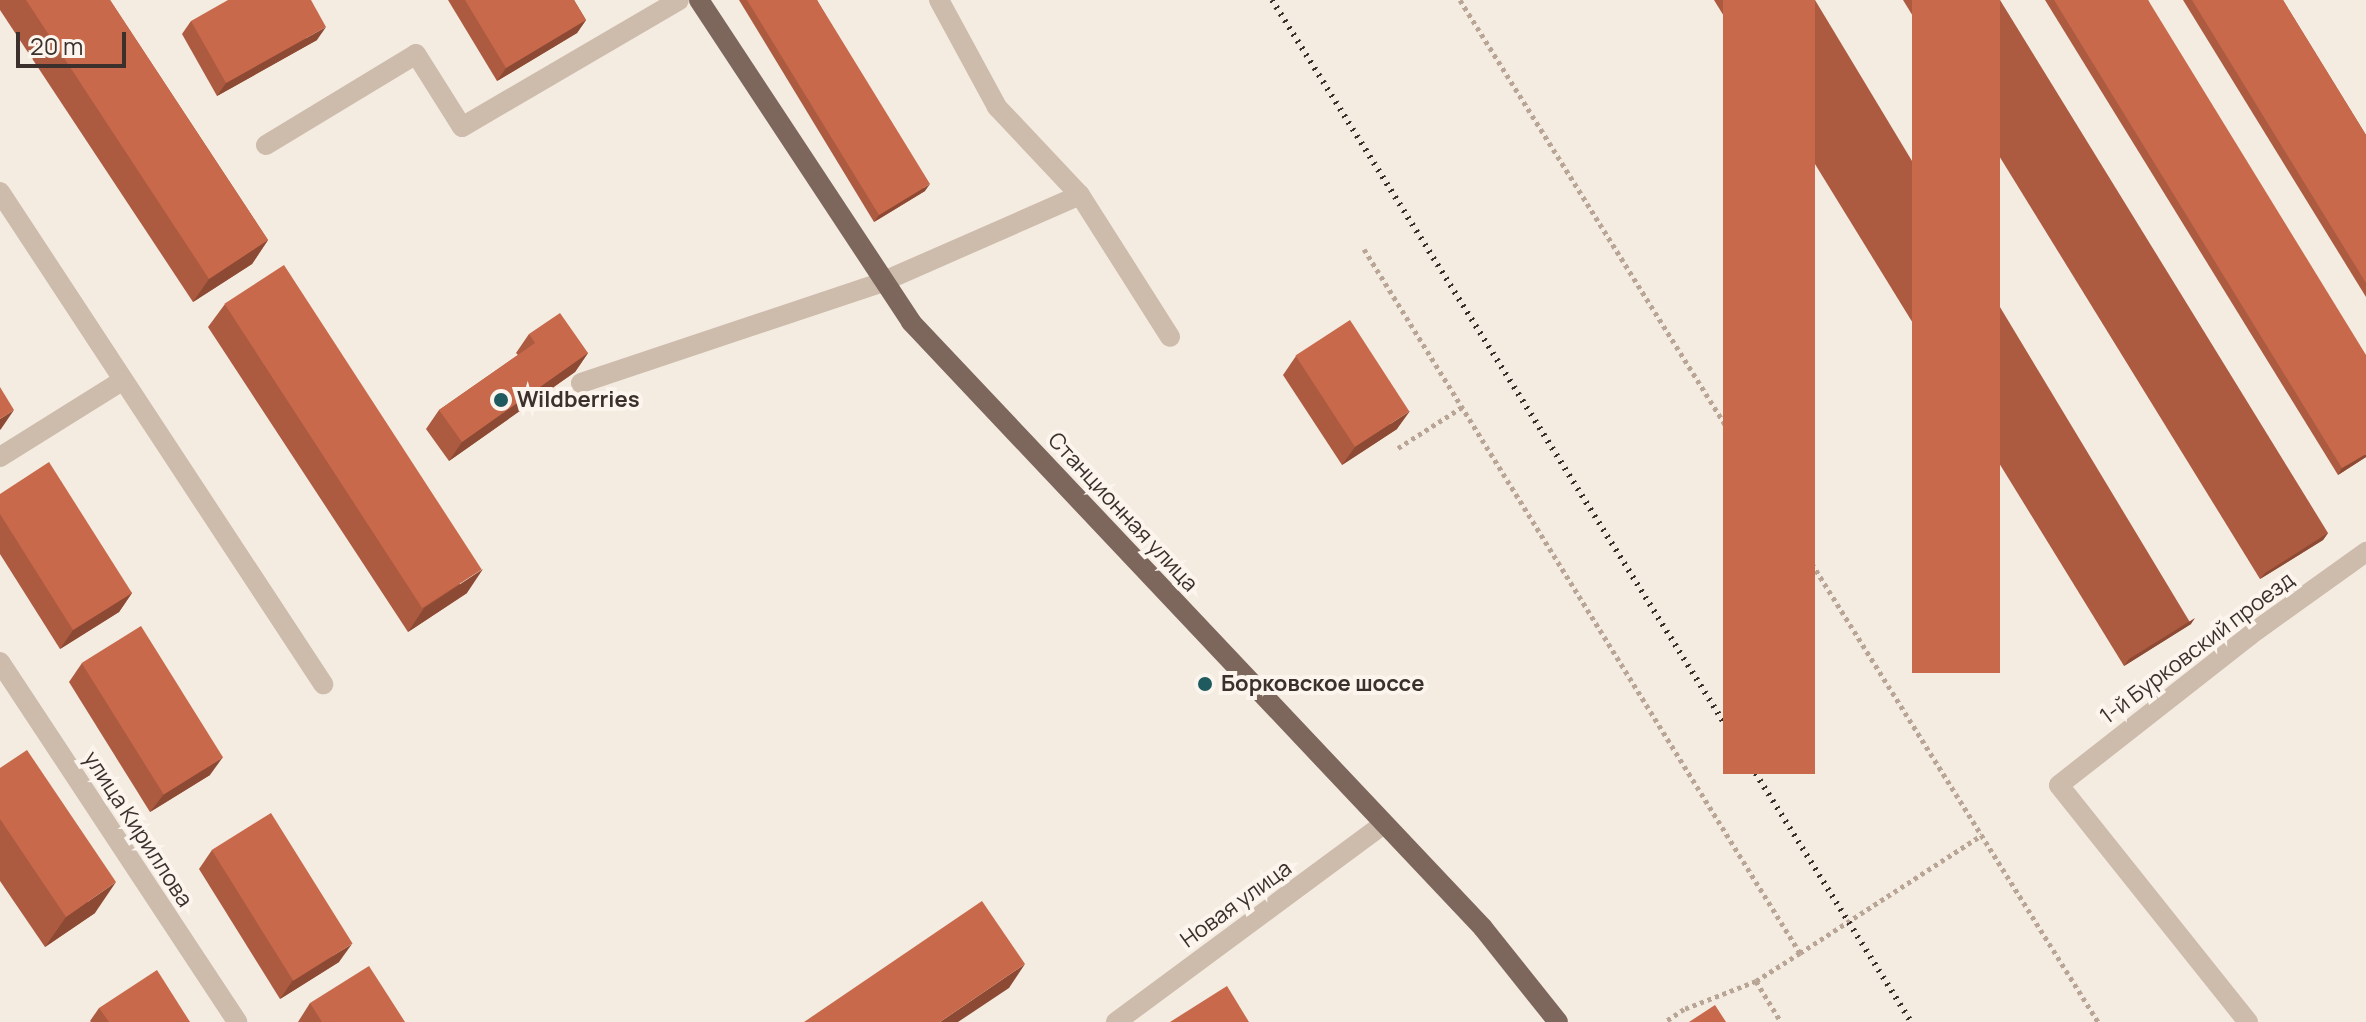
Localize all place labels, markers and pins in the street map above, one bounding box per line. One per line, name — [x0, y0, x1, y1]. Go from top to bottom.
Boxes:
place label: Wildberries — [517, 387, 640, 413]
marker: Wildberries — [492, 391, 510, 409]
place label: Борковское шоссе — [1221, 671, 1424, 697]
marker: Борковское шоссе — [1196, 675, 1214, 693]

